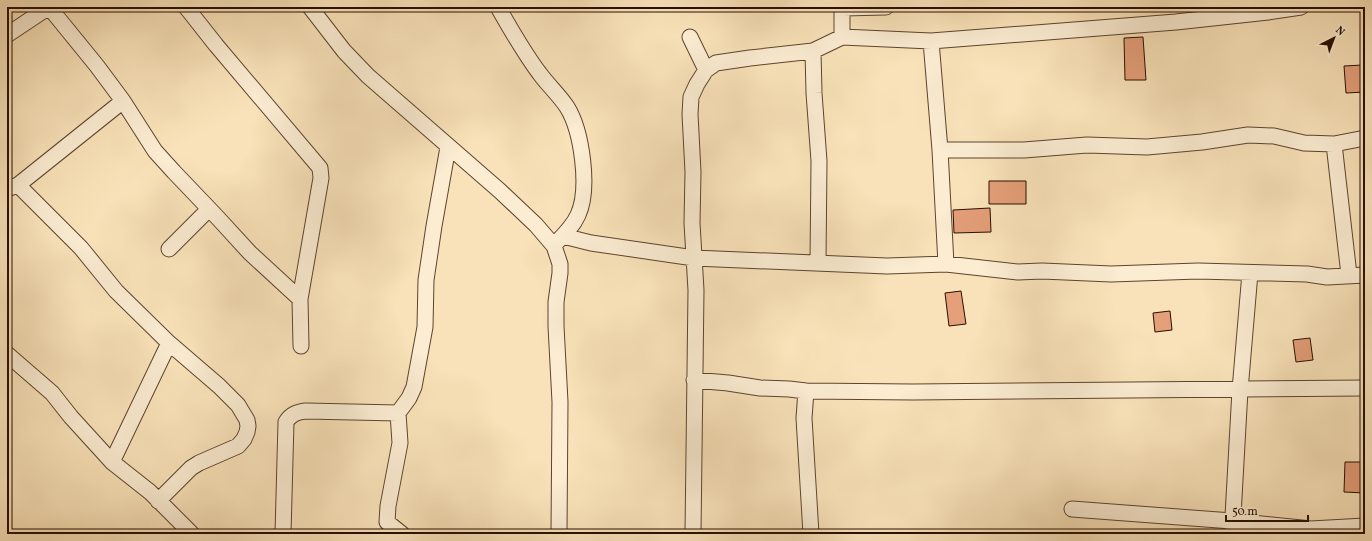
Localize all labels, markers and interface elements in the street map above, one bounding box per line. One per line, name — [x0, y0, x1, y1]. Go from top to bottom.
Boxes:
north arrow — [1314, 18, 1354, 58]
text: N — [1332, 23, 1348, 40]
scale bar — [1226, 497, 1308, 523]
text: 50 m — [1232, 504, 1258, 520]

